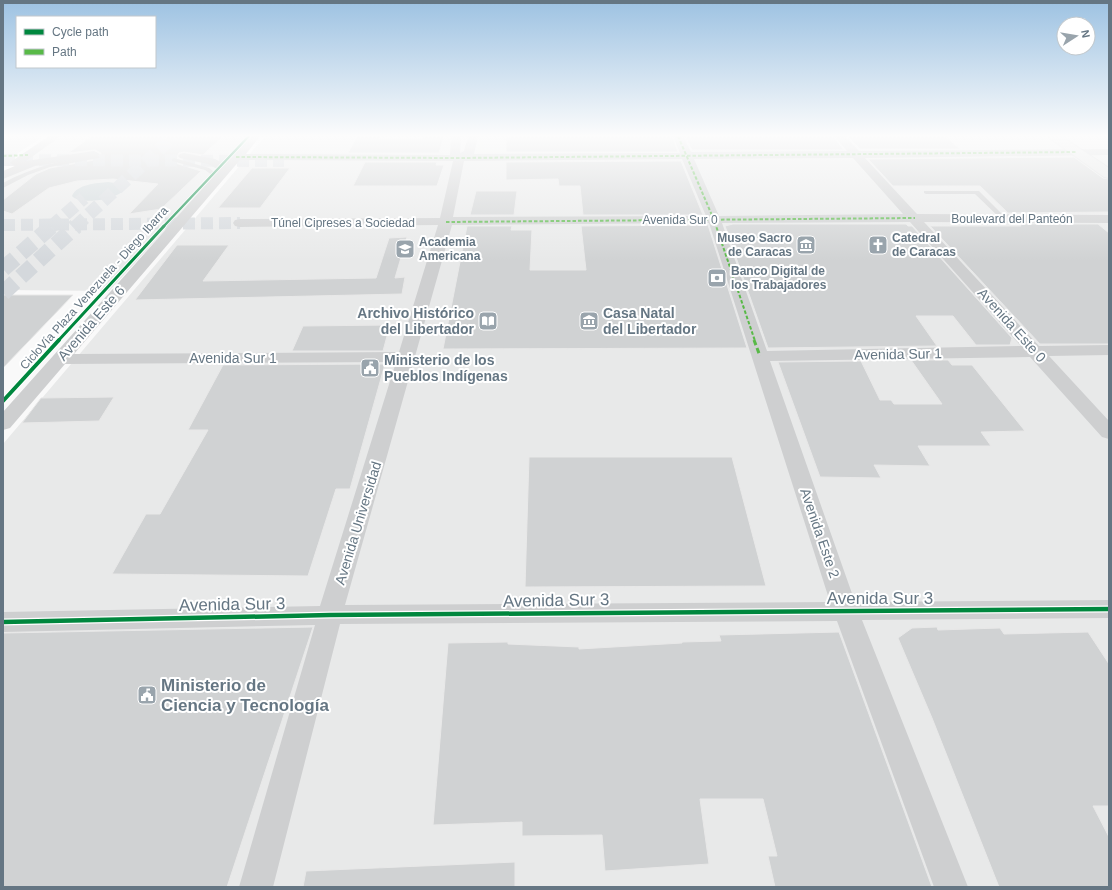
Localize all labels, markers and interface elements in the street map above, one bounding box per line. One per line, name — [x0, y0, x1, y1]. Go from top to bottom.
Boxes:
legend — [16, 16, 156, 68]
north arrow — [1056, 16, 1096, 56]
text: Cycle path — [52, 25, 109, 39]
text: N — [1079, 29, 1092, 39]
text: Path — [52, 45, 77, 59]
street label: CicloVía Plaza Venezuela - Diego Ibarra — [17, 204, 171, 372]
street label: Boulevard del Panteón — [951, 212, 1073, 226]
street label: Avenida Sur 0 — [642, 213, 718, 227]
street label: Túnel Cipreses a Sociedad — [271, 216, 415, 230]
place label: Museo Sacro de Caracas — [717, 231, 792, 259]
place label: Catedral de Caracas — [892, 231, 956, 259]
museum icon: Museo Sacro de Caracas — [795, 234, 817, 256]
church icon: Catedral de Caracas — [867, 234, 889, 256]
place label: Academia Americana — [419, 235, 481, 263]
school or university icon: Academia Americana — [394, 238, 416, 260]
place label: Banco Digital de los Trabajadores — [731, 264, 827, 292]
bank icon: Banco Digital de los Trabajadores — [706, 267, 728, 289]
street label: Avenida Este 6 — [54, 282, 128, 364]
street label: Avenida Este 0 — [975, 285, 1050, 365]
place label: Archivo Histórico del Libertador — [357, 305, 475, 337]
place label: Casa Natal del Libertador — [603, 305, 697, 337]
library icon: Archivo Histórico del Libertador — [477, 310, 499, 332]
museum icon: Casa Natal del Libertador — [578, 310, 600, 332]
street label: Avenida Sur 1 — [854, 345, 942, 363]
street label: Avenida Sur 1 — [189, 350, 277, 366]
place label: Ministerio de los Pueblos Indígenas — [384, 352, 508, 384]
public building icon: Ministerio de los Pueblos Indígenas — [359, 357, 381, 379]
street label: Avenida Universidad — [332, 459, 384, 587]
street label: Avenida Este 2 — [797, 486, 843, 580]
street label: Avenida Sur 3 — [827, 589, 933, 608]
street label: Avenida Sur 3 — [503, 590, 609, 611]
street label: Avenida Sur 3 — [179, 594, 285, 615]
place label: Ministerio de Ciencia y Tecnología — [161, 676, 329, 715]
public building icon: Ministerio de Ciencia y Tecnología — [136, 684, 158, 706]

